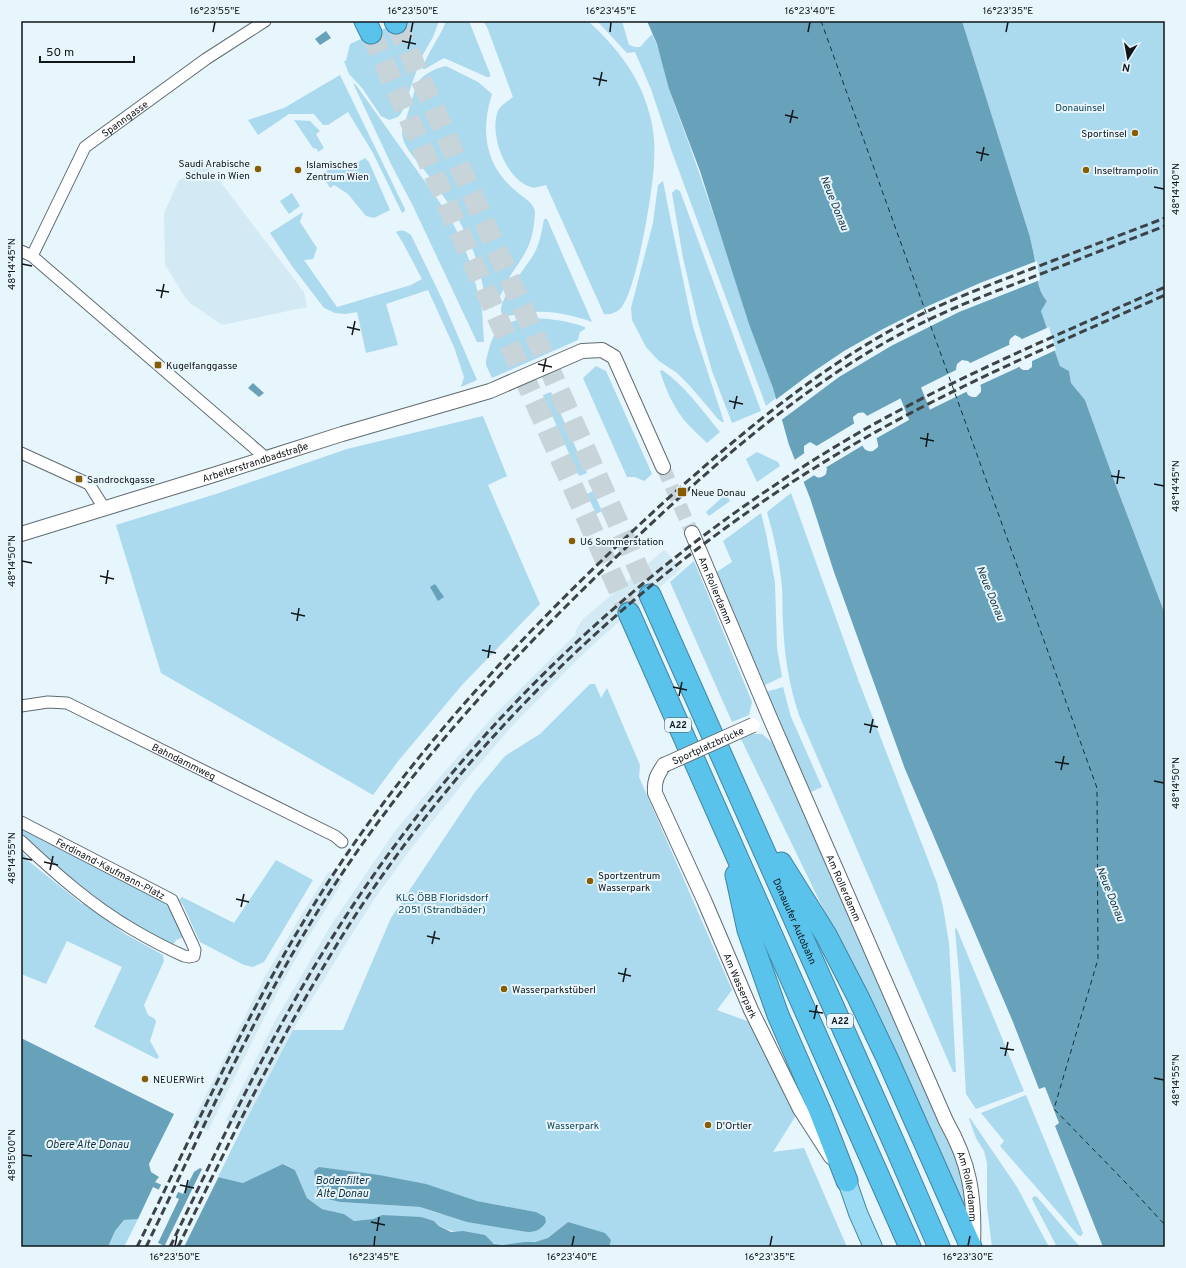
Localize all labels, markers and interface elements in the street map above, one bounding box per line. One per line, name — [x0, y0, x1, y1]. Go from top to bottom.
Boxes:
text: 16°23'55"E — [190, 5, 240, 18]
text: 16°23'50"E — [388, 5, 438, 18]
text: 16°23'45"E — [586, 5, 636, 18]
text: 16°23'40"E — [785, 5, 835, 18]
text: 16°23'35"E — [983, 5, 1033, 18]
scale bar — [40, 38, 134, 64]
north arrow — [1108, 38, 1148, 78]
text: 50 m — [46, 45, 74, 61]
text: N — [1121, 59, 1131, 74]
street label: Spanngasse — [100, 98, 151, 141]
park label: Donauinsel — [1055, 102, 1105, 115]
place label: Sportinsel — [1081, 128, 1127, 141]
marker: Sportinsel — [1130, 128, 1140, 138]
place label: Saudi Arabische Schule in Wien — [178, 158, 250, 183]
place label: Islamisches Zentrum Wien — [306, 159, 369, 184]
text: 48°14'40"N — [1170, 163, 1183, 215]
marker: Saudi Arabische Schule in Wien — [253, 164, 263, 174]
marker: Islamisches Zentrum Wien — [293, 165, 303, 175]
marker: Inseltrampolin — [1081, 165, 1091, 175]
place label: Inseltrampolin — [1094, 165, 1158, 178]
water label: Neue Donau — [817, 174, 852, 234]
text: 48°14'45"N — [6, 238, 19, 290]
marker: Kugelfanggasse — [153, 360, 163, 370]
place label: Kugelfanggasse — [166, 360, 237, 373]
street label: Arbeiterstrandbadstraße — [201, 440, 310, 486]
text: 48°14'45"N — [1170, 460, 1183, 512]
marker: Sandrockgasse — [74, 474, 84, 484]
place label: Sandrockgasse — [87, 474, 155, 487]
marker: Neue Donau — [676, 486, 688, 498]
place label: Neue Donau — [691, 487, 746, 500]
text: 48°14'50"N — [6, 535, 19, 587]
marker: U6 Sommerstation — [567, 536, 577, 546]
place label: U6 Sommerstation — [580, 536, 664, 549]
street label: Am Rollerdamm — [695, 555, 735, 626]
water label: Neue Donau — [973, 564, 1008, 624]
road number: A22 — [665, 718, 691, 732]
street label: Sportplatzbrücke — [670, 725, 746, 769]
street label: Bahndammweg — [149, 741, 218, 784]
text: 48°14'50"N — [1170, 757, 1183, 809]
text: 48°14'55"N — [6, 832, 19, 884]
street label: Ferdinand-Kaufmann-Platz — [53, 836, 167, 903]
street label: Am Rollerdamm — [822, 853, 863, 924]
water label: Neue Donau — [1093, 865, 1128, 925]
place label: Sportzentrum Wasserpark — [598, 870, 660, 895]
marker: Sportzentrum Wasserpark — [585, 876, 595, 886]
street label: Donauufer Autobahn — [769, 877, 819, 967]
park label: KLG ÖBB Floridsdorf 2051 (Strandbäder) — [396, 892, 489, 917]
street label: Am Wasserpark — [720, 952, 759, 1021]
marker: Wasserparkstüberl — [499, 984, 509, 994]
place label: Wasserparkstüberl — [512, 984, 596, 997]
road number: A22 — [827, 1014, 853, 1028]
text: 48°14'55"N — [1170, 1054, 1183, 1106]
marker: NEUERWirt — [140, 1074, 150, 1084]
place label: NEUERWirt — [153, 1074, 204, 1087]
park label: Wasserpark — [547, 1120, 599, 1133]
marker: D'Ortler — [703, 1120, 713, 1130]
place label: D'Ortler — [716, 1120, 752, 1133]
text: 48°15'00"N — [6, 1129, 19, 1181]
water label: Obere Alte Donau — [45, 1138, 130, 1152]
street label: Am Rollerdamm — [953, 1149, 978, 1222]
water label: Bodenfilter Alte Donau — [315, 1174, 369, 1201]
text: 16°23'50"E — [150, 1251, 200, 1264]
text: 16°23'45"E — [349, 1251, 399, 1264]
text: 16°23'40"E — [547, 1251, 597, 1264]
text: 16°23'35"E — [745, 1251, 795, 1264]
text: 16°23'30"E — [943, 1251, 993, 1264]

